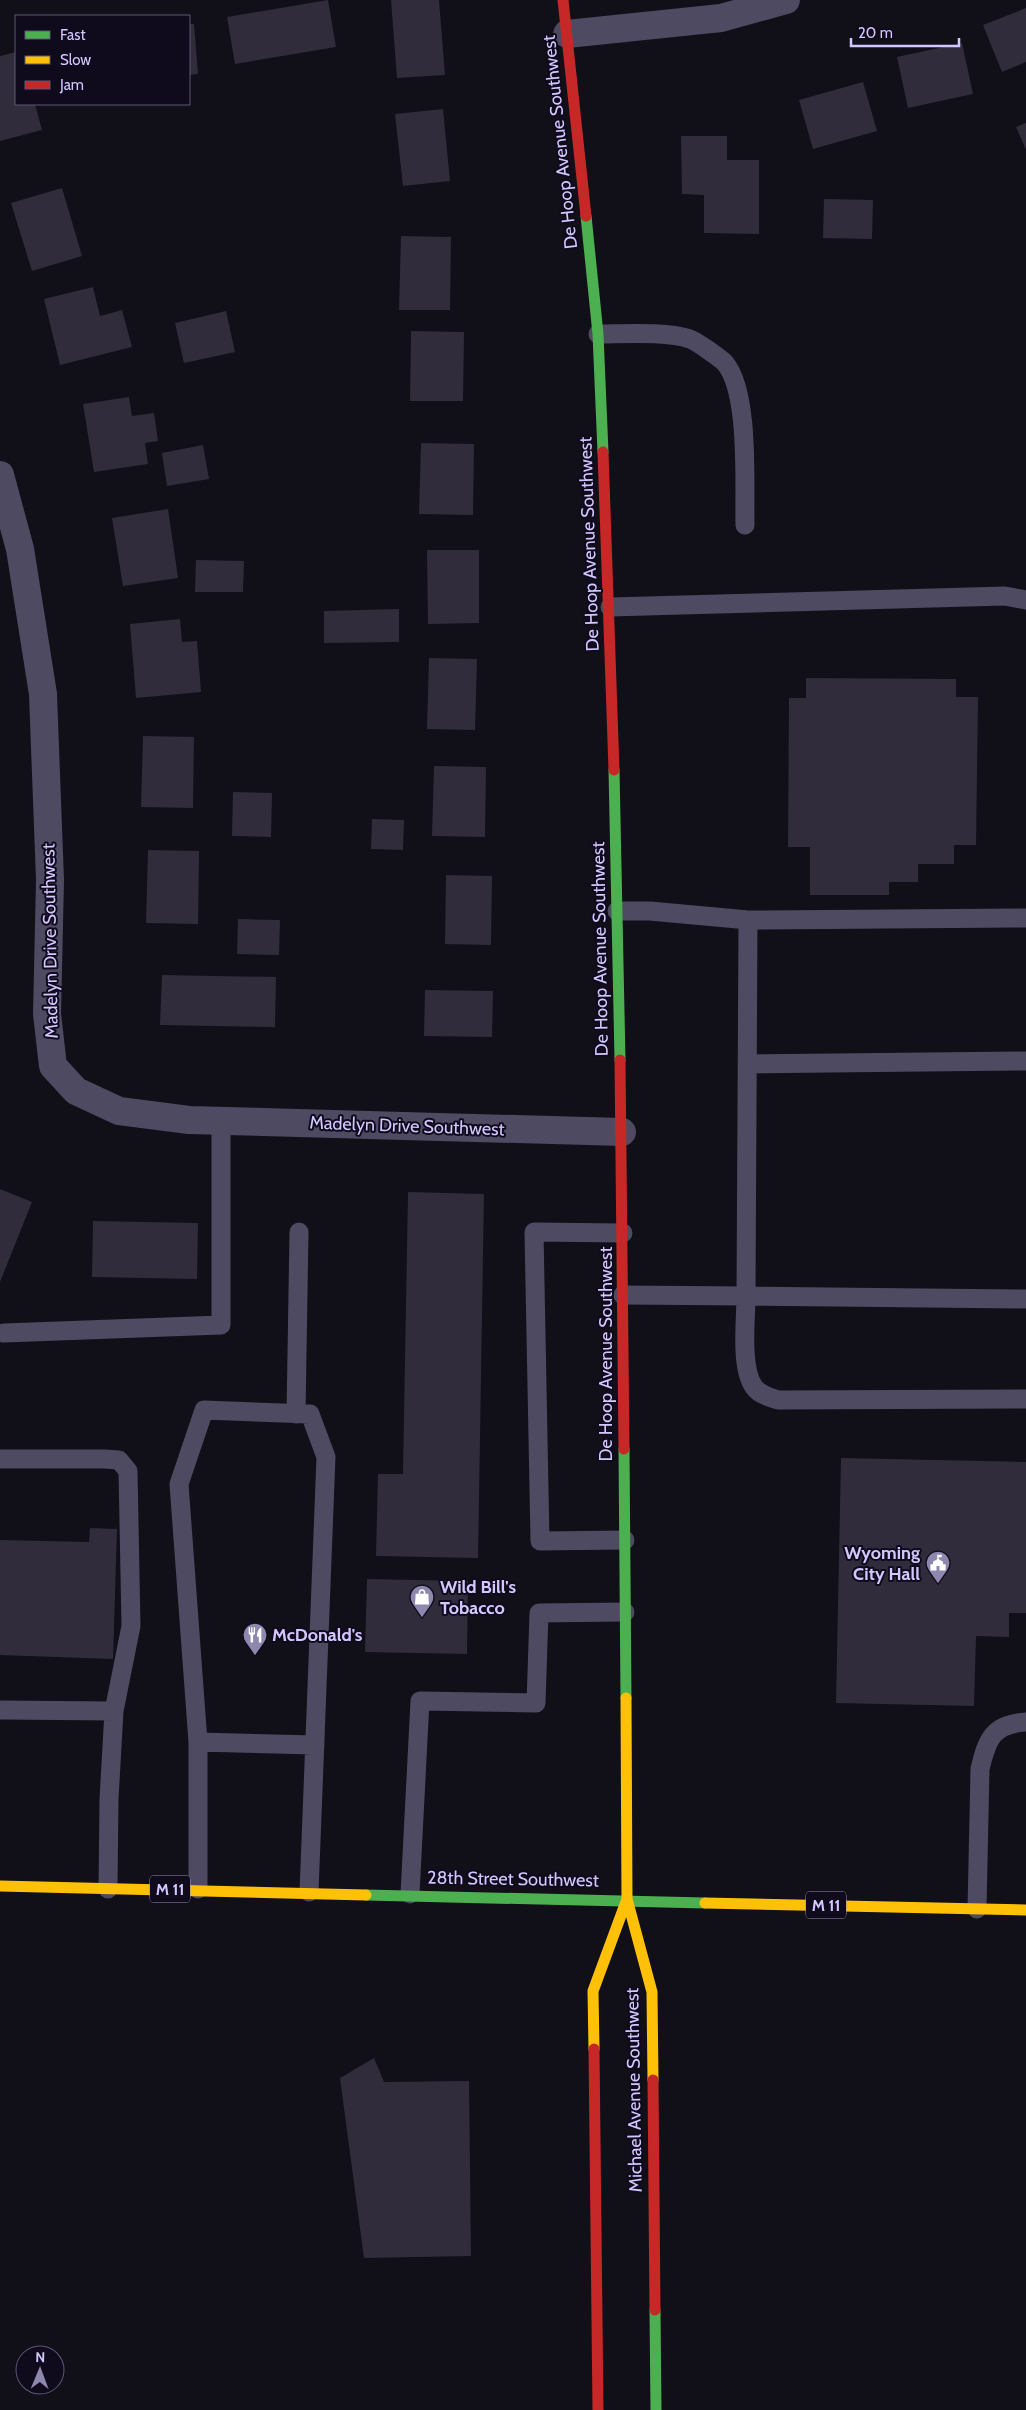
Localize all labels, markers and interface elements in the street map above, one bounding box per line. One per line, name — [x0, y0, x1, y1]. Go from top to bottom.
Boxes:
legend — [15, 15, 190, 105]
scale bar — [851, 15, 958, 47]
text: 20 m — [858, 24, 893, 42]
text: Fast — [60, 26, 85, 44]
street label: De Hoop Avenue Southwest — [538, 34, 582, 250]
text: Slow — [60, 51, 91, 69]
text: Jam — [59, 76, 84, 94]
street label: De Hoop Avenue Southwest — [574, 436, 604, 652]
street label: De Hoop Avenue Southwest — [587, 841, 613, 1057]
street label: Madelyn Drive Southwest — [37, 843, 63, 1039]
street label: Madelyn Drive Southwest — [309, 1112, 505, 1140]
street label: De Hoop Avenue Southwest — [595, 1247, 617, 1461]
place label: Wyoming City Hall — [844, 1542, 920, 1585]
public building icon: Wyoming City Hall — [925, 1550, 951, 1584]
place label: Wild Bill's Tobacco — [440, 1576, 516, 1619]
shop icon: Wild Bill's Tobacco — [409, 1584, 435, 1618]
restaurant icon: McDonald's — [242, 1622, 268, 1656]
place label: McDonald's — [272, 1624, 363, 1646]
street label: 28th Street Southwest — [427, 1867, 599, 1891]
road number: M 11 — [150, 1876, 190, 1902]
road number: M 11 — [806, 1892, 846, 1918]
street label: Michael Avenue Southwest — [621, 1987, 647, 2193]
north arrow — [15, 2345, 65, 2395]
text: N — [35, 2348, 45, 2366]

